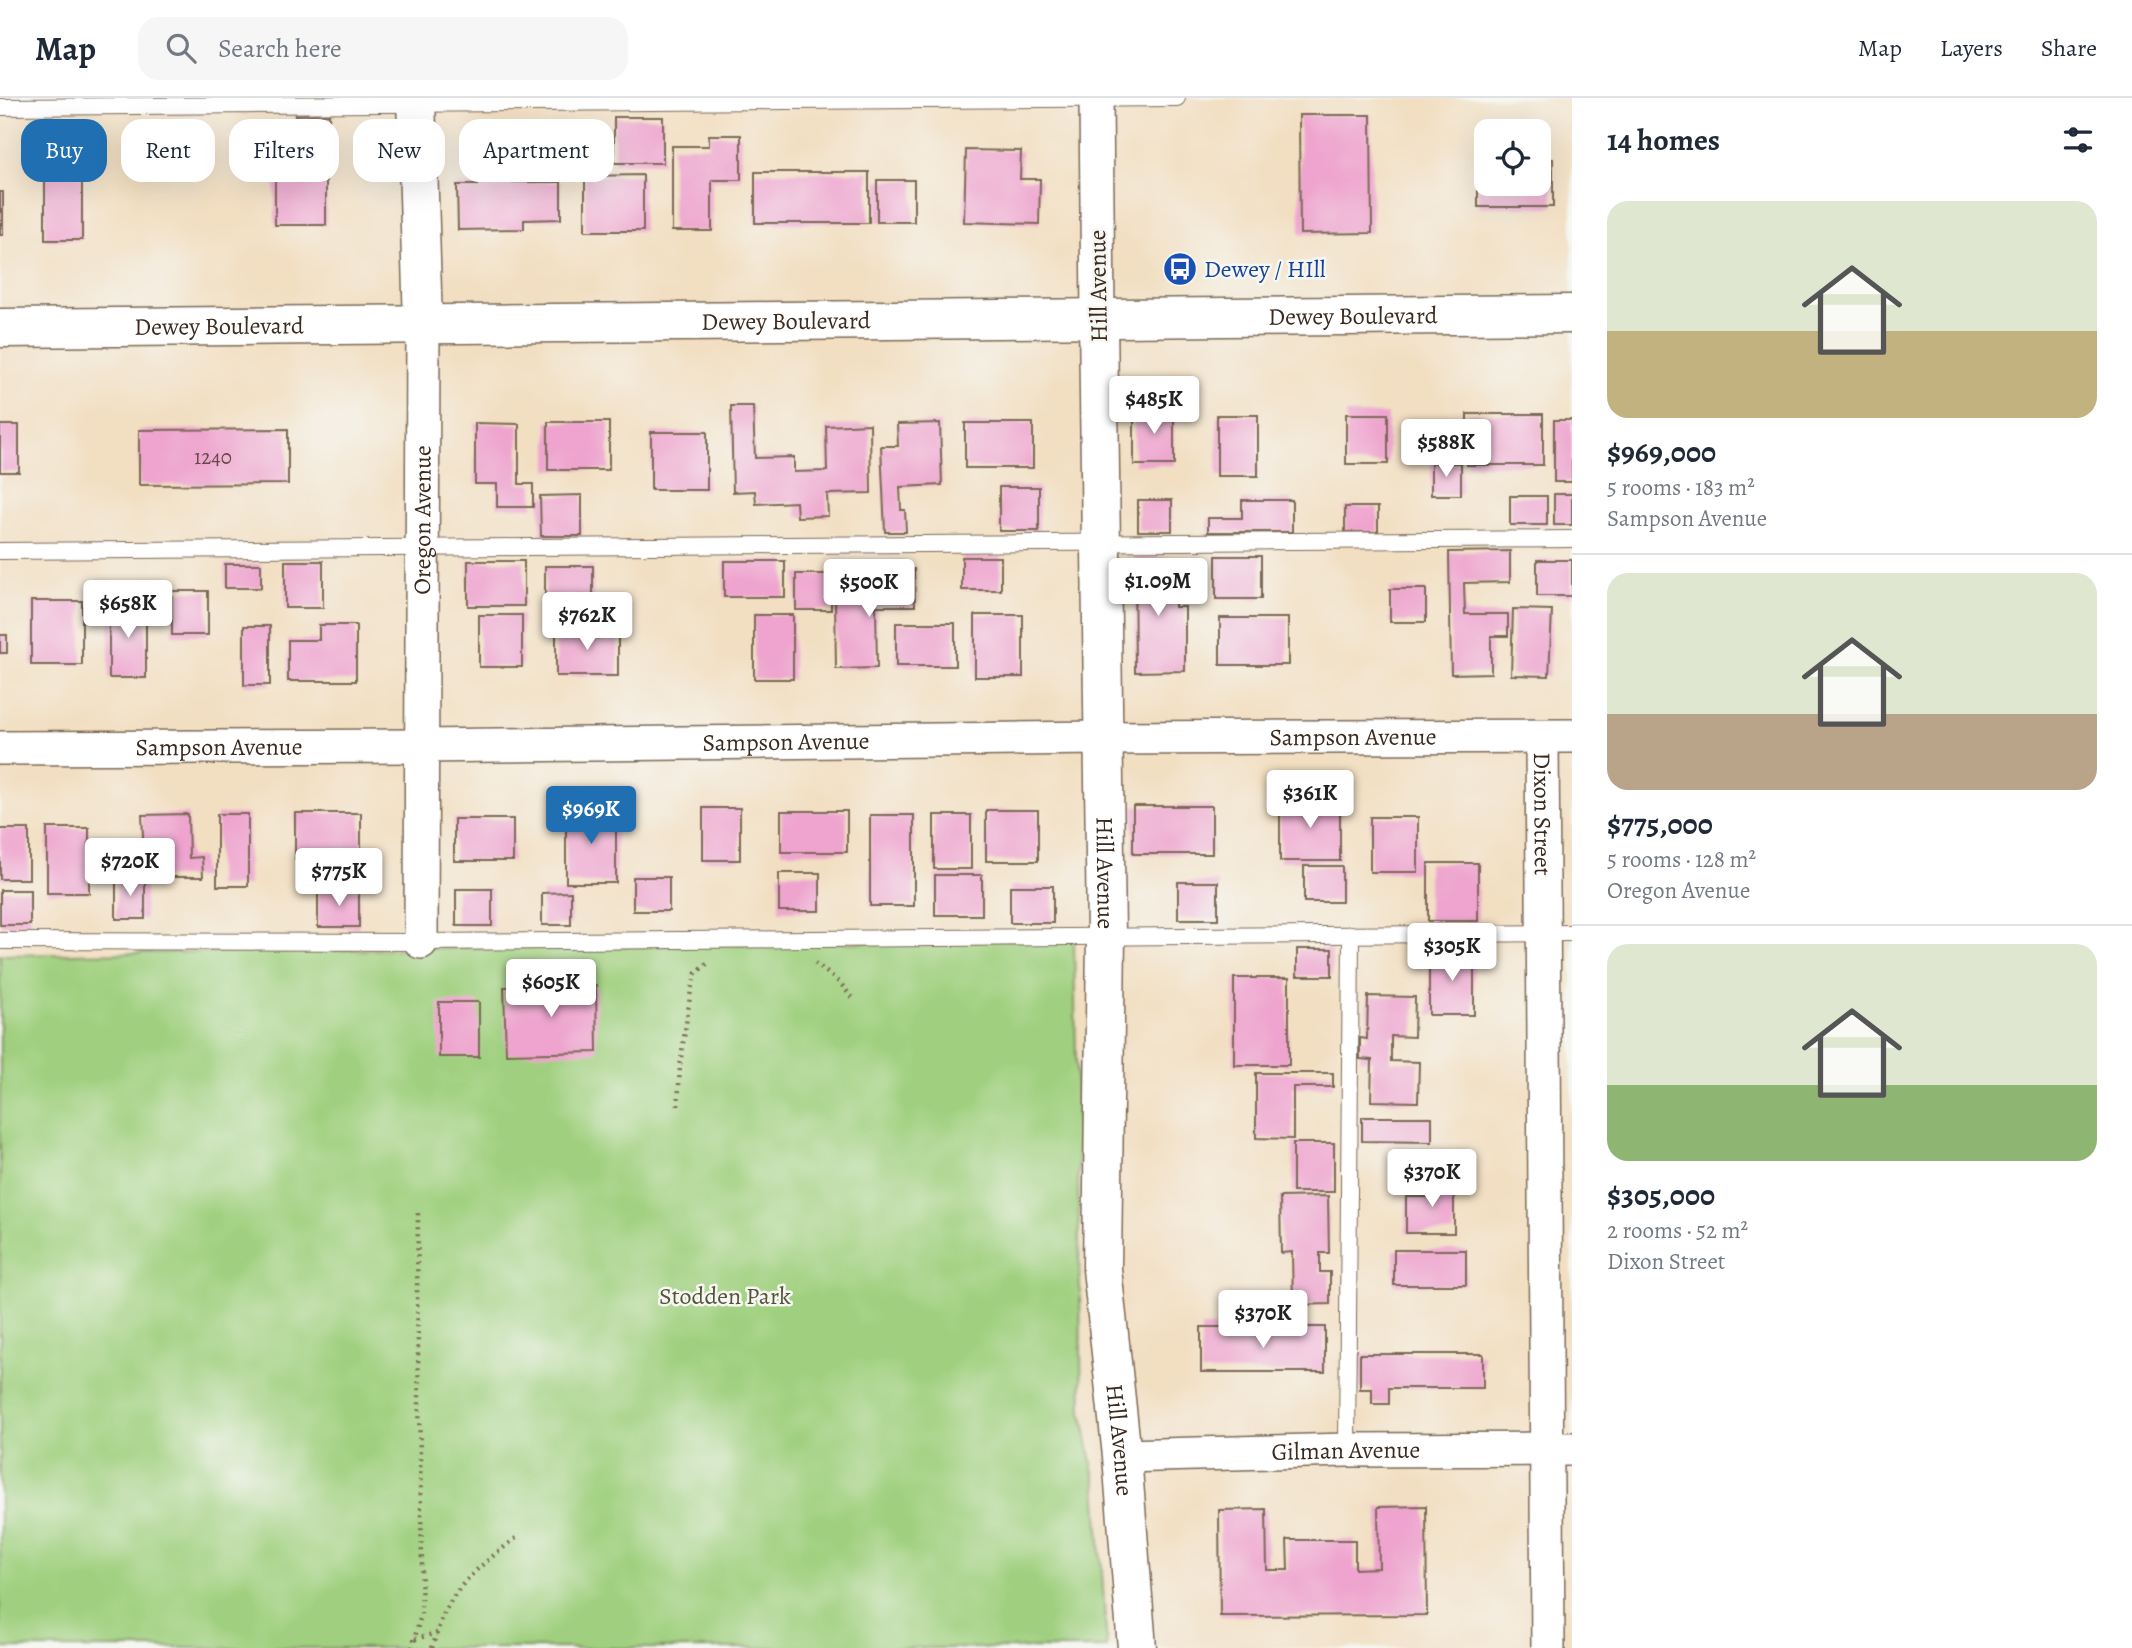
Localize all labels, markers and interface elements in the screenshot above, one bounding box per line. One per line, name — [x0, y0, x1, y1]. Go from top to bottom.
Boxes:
search box — [138, 17, 628, 80]
text: Map — [35, 26, 96, 71]
icon: search — [162, 29, 200, 67]
text: Search here — [218, 31, 342, 66]
text: Map — [1858, 32, 1902, 64]
text: Layers — [1940, 32, 2003, 64]
text: Share — [2041, 32, 2097, 64]
chip: Buy — [21, 119, 107, 182]
chip: Rent — [121, 119, 215, 182]
chip: Filters — [229, 119, 339, 182]
chip: New — [353, 119, 445, 182]
chip: Apartment — [459, 119, 614, 182]
map controls — [1474, 119, 1551, 196]
button: locate — [1474, 119, 1551, 196]
text: 14 homes — [1607, 120, 1720, 160]
icon: filters — [2059, 121, 2097, 159]
street label: Hill Avenue — [1081, 229, 1115, 343]
icon: home — [1789, 247, 1915, 373]
bus stop icon: Dewey / HIll — [1161, 250, 1199, 288]
place label: Dewey / HIll — [1204, 253, 1326, 285]
street label: Dewey Boulevard — [1268, 299, 1438, 333]
street label: Dewey Boulevard — [701, 304, 871, 338]
street label: Dewey Boulevard — [134, 309, 304, 343]
pin: $485K — [1105, 376, 1203, 436]
text: $485K — [1125, 383, 1183, 414]
pin: $588K — [1397, 420, 1495, 479]
text: $588K — [1417, 426, 1475, 457]
text: $969,000 — [1607, 432, 1716, 472]
house number: 1240 — [194, 443, 232, 471]
street label: Oregon Avenue — [406, 445, 439, 595]
text: 5 rooms · 183 m² — [1607, 472, 1755, 503]
text: Sampson Avenue — [1607, 503, 1767, 534]
pin: $1.09M — [1101, 559, 1215, 618]
pin: $500K — [820, 560, 918, 619]
text: $1.09M — [1125, 565, 1191, 596]
text: $500K — [840, 566, 898, 597]
pin: $658K — [79, 580, 177, 640]
text: $658K — [99, 587, 157, 618]
pin: $762K — [538, 592, 636, 652]
text: $762K — [558, 599, 616, 630]
icon: home — [1789, 619, 1915, 745]
street label: Sampson Avenue — [1269, 721, 1437, 753]
street label: Sampson Avenue — [702, 725, 870, 759]
street label: Sampson Avenue — [135, 731, 303, 763]
street label: Dixon Street — [1526, 752, 1559, 876]
pin: $361K — [1261, 770, 1359, 830]
text: $361K — [1283, 777, 1337, 808]
pin: $969K — [542, 786, 640, 846]
text: $969K — [562, 793, 620, 824]
text: $775,000 — [1607, 804, 1713, 844]
street label: Hill Avenue — [1088, 816, 1122, 929]
pin: $720K — [81, 838, 179, 898]
text: 5 rooms · 128 m² — [1607, 844, 1756, 875]
text: $720K — [101, 845, 159, 876]
pin: $775K — [290, 848, 388, 908]
text: $775K — [311, 855, 367, 886]
text: Oregon Avenue — [1607, 875, 1750, 906]
pin: $305K — [1403, 924, 1501, 983]
text: $305K — [1423, 930, 1481, 961]
pin: $605K — [502, 960, 600, 1019]
text: $605K — [522, 966, 580, 997]
icon: home — [1789, 990, 1915, 1116]
pin: $370K — [1383, 1150, 1481, 1209]
text: $370K — [1403, 1156, 1461, 1187]
text: $305,000 — [1607, 1175, 1715, 1215]
text: 2 rooms · 52 m² — [1607, 1215, 1748, 1246]
text: Dixon Street — [1607, 1246, 1725, 1277]
park label: Stodden Park — [659, 1280, 791, 1312]
pin: $370K — [1214, 1290, 1312, 1350]
text: $370K — [1234, 1297, 1292, 1328]
street label: Hill Avenue — [1098, 1382, 1141, 1497]
street label: Gilman Avenue — [1271, 1434, 1420, 1468]

